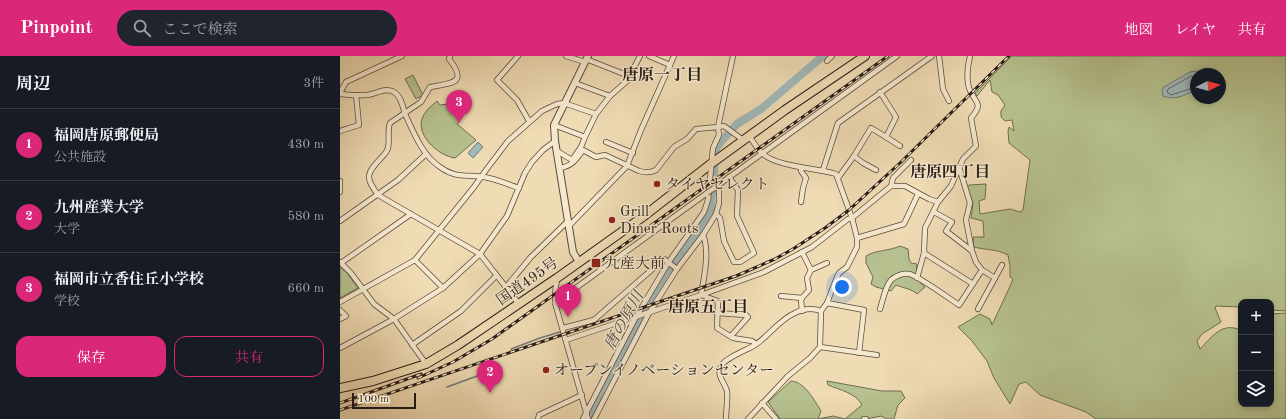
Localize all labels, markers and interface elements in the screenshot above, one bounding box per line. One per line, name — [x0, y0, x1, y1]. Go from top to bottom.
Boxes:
search box — [117, 10, 397, 46]
icon: search — [131, 17, 153, 39]
text: Pinpoint — [20, 19, 93, 38]
text: ここで検索 — [163, 23, 238, 38]
text: 地図 — [1125, 23, 1153, 37]
text: レイヤ — [1175, 23, 1216, 37]
text: 共有 — [1238, 23, 1266, 37]
district label: 唐原一丁目 — [622, 66, 702, 84]
north arrow — [1190, 68, 1226, 104]
text: 周辺 — [16, 76, 50, 93]
text: 3件 — [303, 77, 324, 90]
pin: 3 — [446, 90, 472, 123]
text: 福岡唐原郵便局 — [54, 129, 159, 144]
text: 1 — [25, 138, 33, 151]
text: 430 m — [287, 138, 324, 151]
text: 公共施設 — [54, 151, 106, 164]
district label: 唐原四丁目 — [910, 163, 990, 181]
place label: タイヤセレクト — [665, 177, 769, 193]
marker: タイヤセレクト — [652, 179, 662, 189]
text: 九州産業大学 — [54, 201, 144, 216]
place label: Grill Diner Roots — [620, 205, 698, 237]
text: 2 — [25, 210, 33, 223]
text: 580 m — [287, 210, 324, 223]
marker: Grill Diner Roots — [607, 215, 617, 225]
text: 大学 — [54, 223, 80, 236]
street label: 国道495号 — [493, 254, 561, 309]
place label: 九産大前 — [605, 255, 665, 272]
marker: 九産大前 — [590, 257, 602, 269]
text: 福岡市立香住丘小学校 — [54, 273, 204, 288]
your location — [832, 277, 852, 297]
text: 3 — [25, 282, 33, 295]
text: 660 m — [287, 282, 324, 295]
pin: 1 — [555, 284, 581, 317]
water label: 唐の原川 — [600, 286, 648, 353]
text: 学校 — [54, 295, 80, 308]
district label: 唐原五丁目 — [668, 298, 748, 316]
map controls — [1238, 299, 1274, 407]
button: + — [1238, 299, 1274, 335]
button: − — [1238, 335, 1274, 371]
button: 保存 — [16, 336, 166, 377]
button: 共有 — [174, 336, 324, 377]
pin: 2 — [477, 360, 503, 393]
place label: オープンイノベーションセンター — [554, 363, 774, 379]
marker: オープンイノベーションセンター — [541, 365, 551, 375]
button: layers — [1238, 371, 1274, 407]
scale bar — [352, 391, 416, 410]
text: 100 m — [358, 394, 389, 405]

